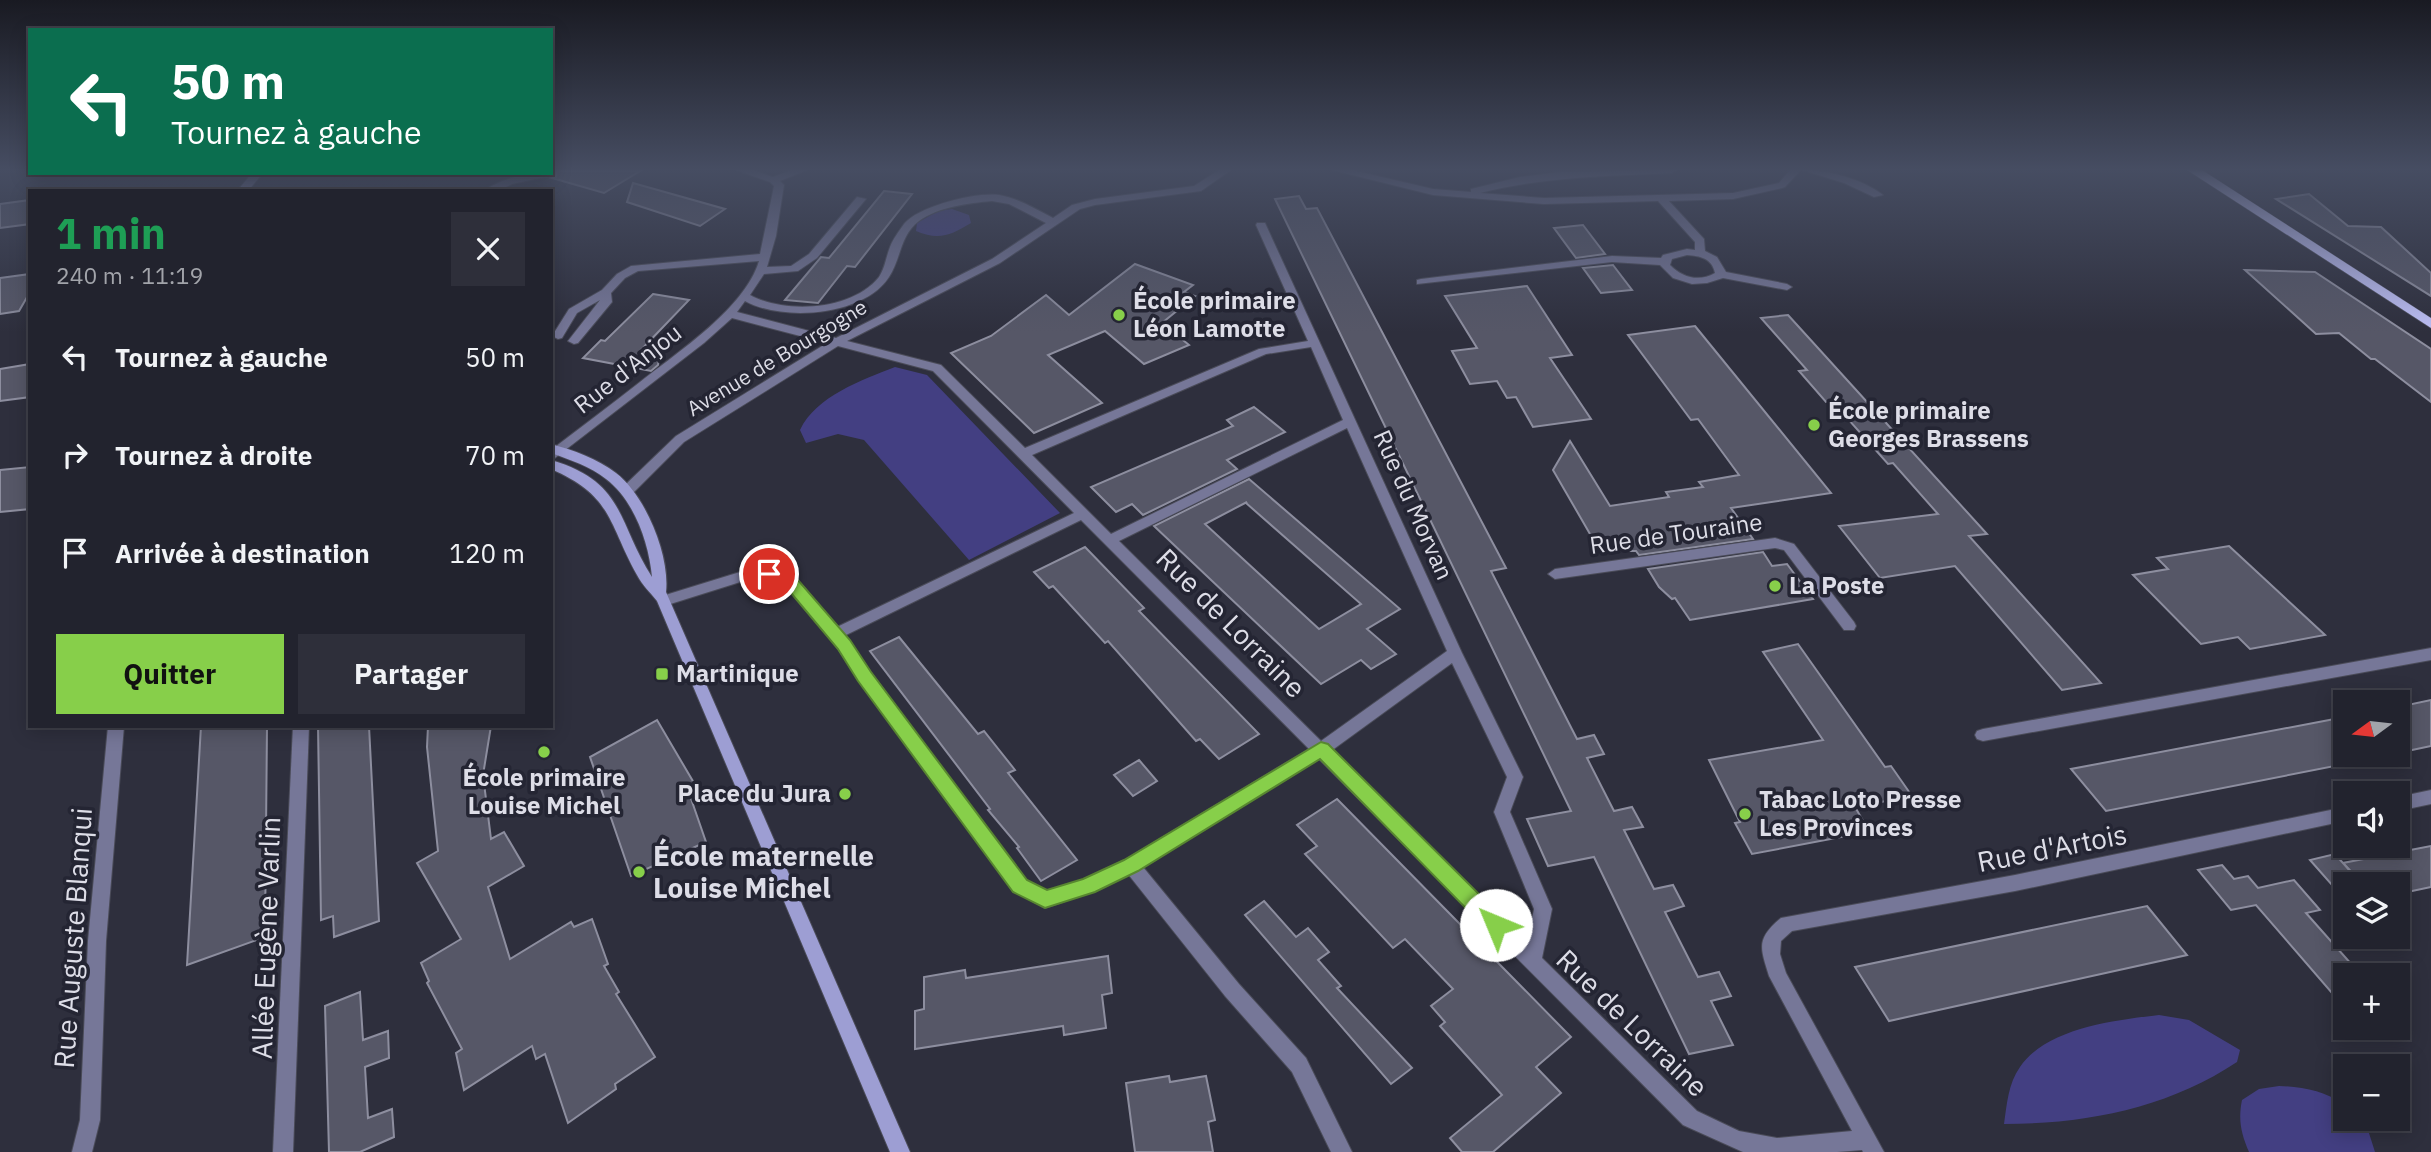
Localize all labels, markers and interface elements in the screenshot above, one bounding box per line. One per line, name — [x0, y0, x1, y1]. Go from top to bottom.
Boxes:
text: 50 m — [171, 49, 285, 112]
icon: left — [56, 56, 147, 147]
text: Tournez à gauche — [171, 111, 422, 153]
text: 1 min — [56, 206, 166, 261]
button: close — [451, 212, 525, 286]
text: 240 m · 11:19 — [56, 260, 203, 290]
place label: École primaire Léon Lamotte — [1133, 284, 1296, 344]
street label: Avenue de Bourgogne — [681, 292, 872, 422]
marker: École primaire Léon Lamotte — [1111, 307, 1127, 323]
street label: Rue d'Anjou — [567, 316, 688, 420]
icon: left — [56, 338, 94, 376]
text: Tournez à gauche — [115, 340, 328, 374]
text: 50 m — [465, 340, 525, 374]
place label: École primaire Georges Brassens — [1828, 394, 2029, 454]
marker: École primaire Georges Brassens — [1806, 417, 1822, 433]
street label: Rue du Morvan — [1367, 425, 1461, 585]
icon: right — [56, 436, 94, 474]
text: Tournez à droite — [115, 438, 312, 472]
text: 70 m — [465, 438, 525, 472]
street label: Rue de Touraine — [1587, 505, 1764, 561]
icon: arrive — [56, 534, 94, 572]
text: Arrivée à destination — [115, 536, 370, 570]
text: 120 m — [449, 536, 525, 570]
street label: Rue de Lorraine — [1149, 540, 1314, 705]
pin — [739, 544, 799, 604]
icon: arrive — [750, 555, 788, 593]
place label: La Poste — [1789, 569, 1884, 601]
marker: La Poste — [1767, 578, 1783, 594]
button: Quitter — [56, 634, 284, 714]
button: Partager — [298, 634, 525, 714]
place label: Martinique — [676, 657, 799, 689]
marker: Martinique — [654, 666, 670, 682]
north arrow — [2333, 690, 2410, 766]
map controls — [2333, 690, 2410, 1131]
marker: École primaire Louise Michel — [536, 744, 552, 760]
place label: École primaire Louise Michel — [463, 761, 625, 821]
place label: Place du Jura — [678, 777, 831, 809]
button: sound — [2333, 781, 2410, 858]
place label: Tabac Loto Presse Les Provinces — [1759, 783, 1962, 843]
marker: Place du Jura — [837, 786, 853, 802]
street label: Rue Auguste Blanqui — [45, 806, 100, 1070]
marker: Tabac Loto Presse Les Provinces — [1737, 806, 1753, 822]
street label: Rue d'Artois — [1974, 815, 2130, 880]
street label: Allée Eugène Varlin — [243, 816, 288, 1060]
place label: École maternelle Louise Michel — [653, 837, 874, 906]
marker: École maternelle Louise Michel — [631, 864, 647, 880]
button: layers — [2333, 872, 2410, 949]
position arrow — [1459, 888, 1533, 962]
street label: Rue de Lorraine — [1549, 941, 1716, 1104]
button: + — [2333, 963, 2410, 1040]
button: − — [2333, 1054, 2410, 1131]

